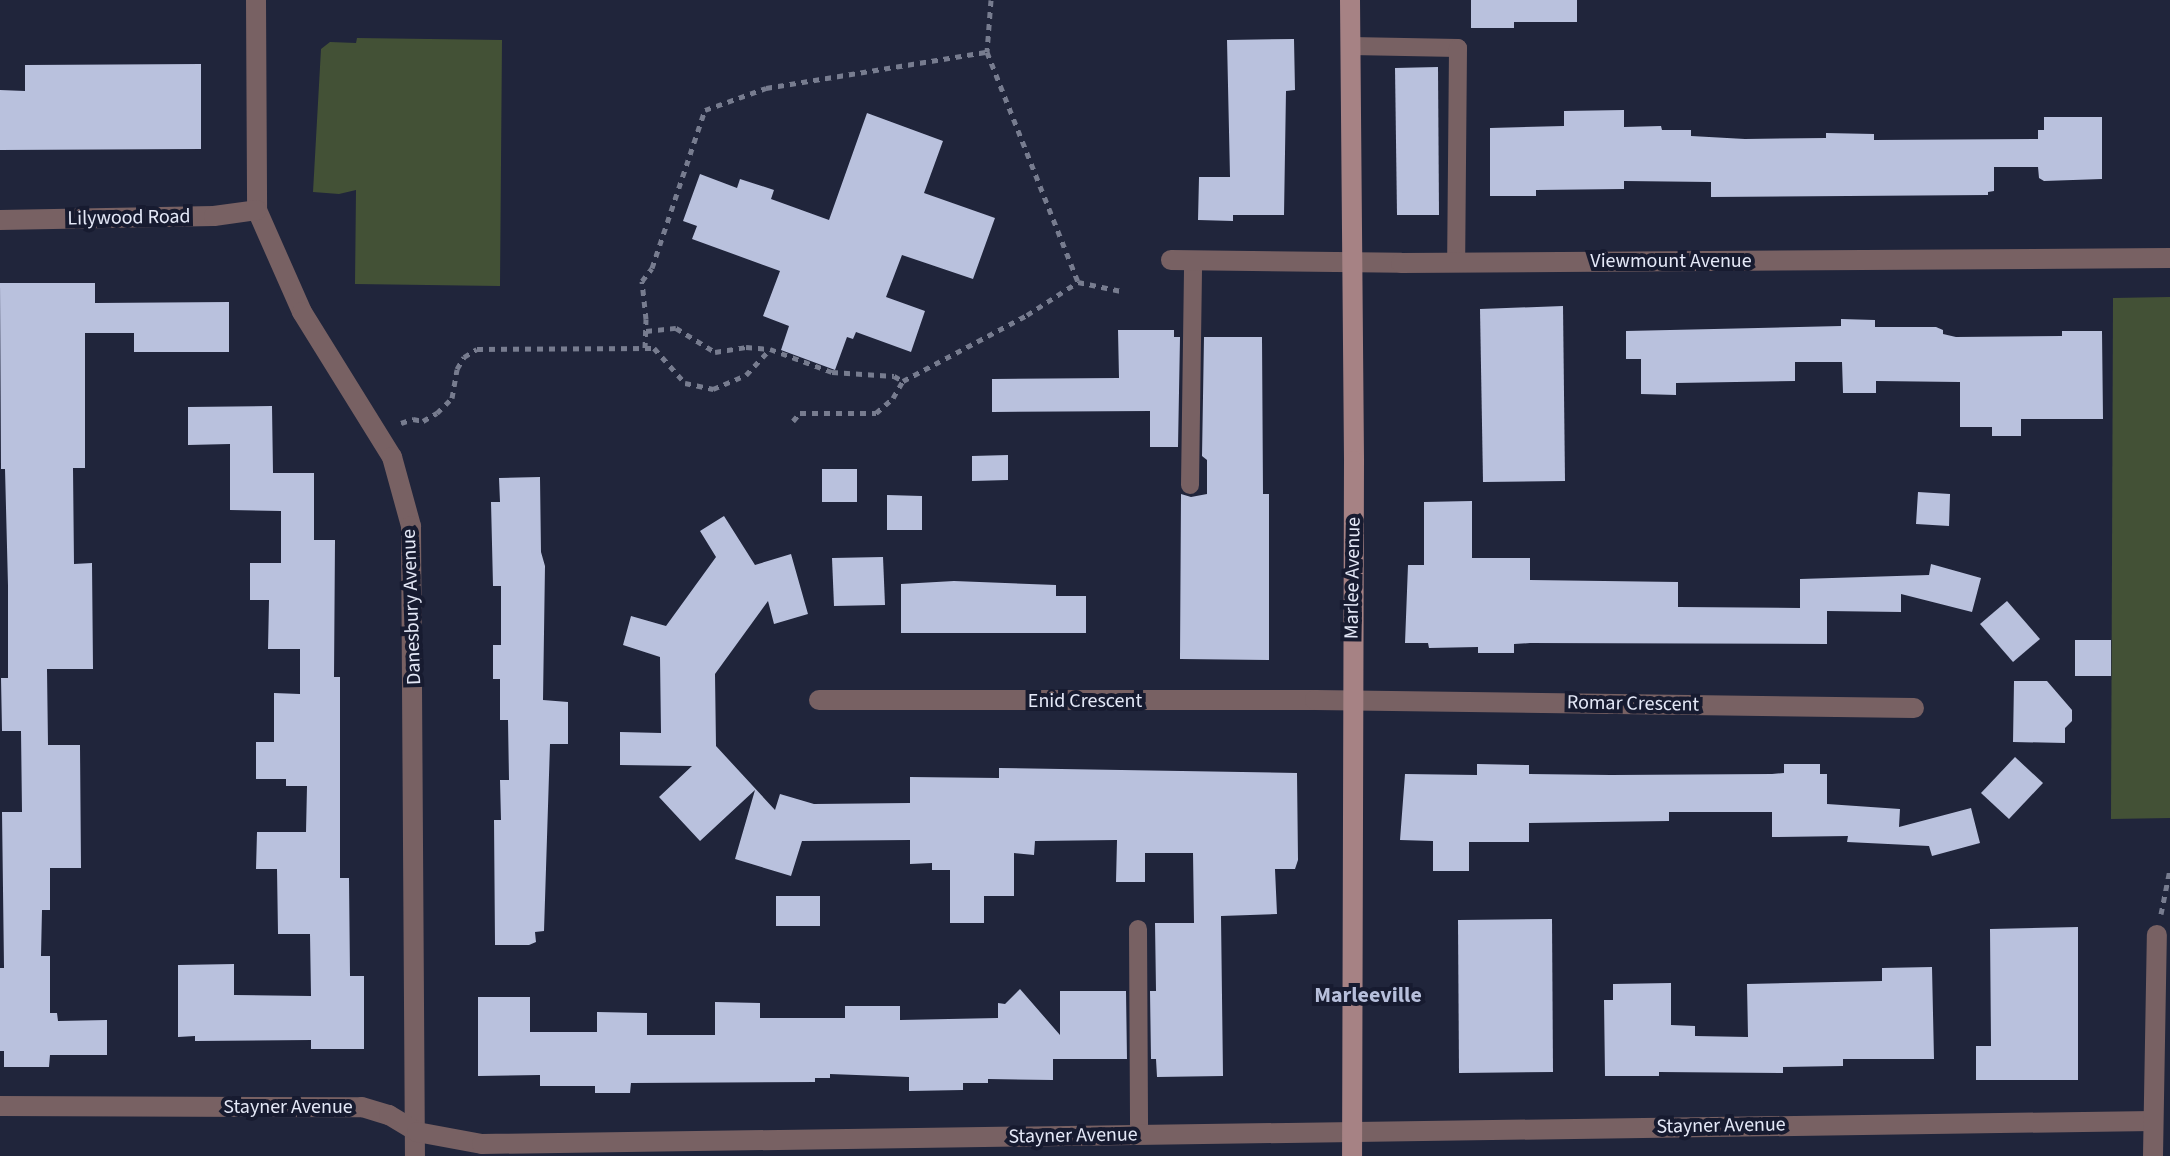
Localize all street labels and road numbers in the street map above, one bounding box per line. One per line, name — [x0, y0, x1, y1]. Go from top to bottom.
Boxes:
street label: Lilywood Road — [67, 205, 191, 231]
street label: Viewmount Avenue — [1590, 249, 1752, 273]
street label: Marlee Avenue — [1340, 517, 1366, 639]
street label: Danesbury Avenue — [397, 529, 427, 685]
street label: Enid Crescent — [1028, 689, 1142, 713]
street label: Romar Crescent — [1567, 691, 1699, 717]
street label: Stayner Avenue — [223, 1095, 353, 1119]
street label: Stayner Avenue — [1656, 1113, 1786, 1139]
street label: Stayner Avenue — [1008, 1123, 1138, 1149]

